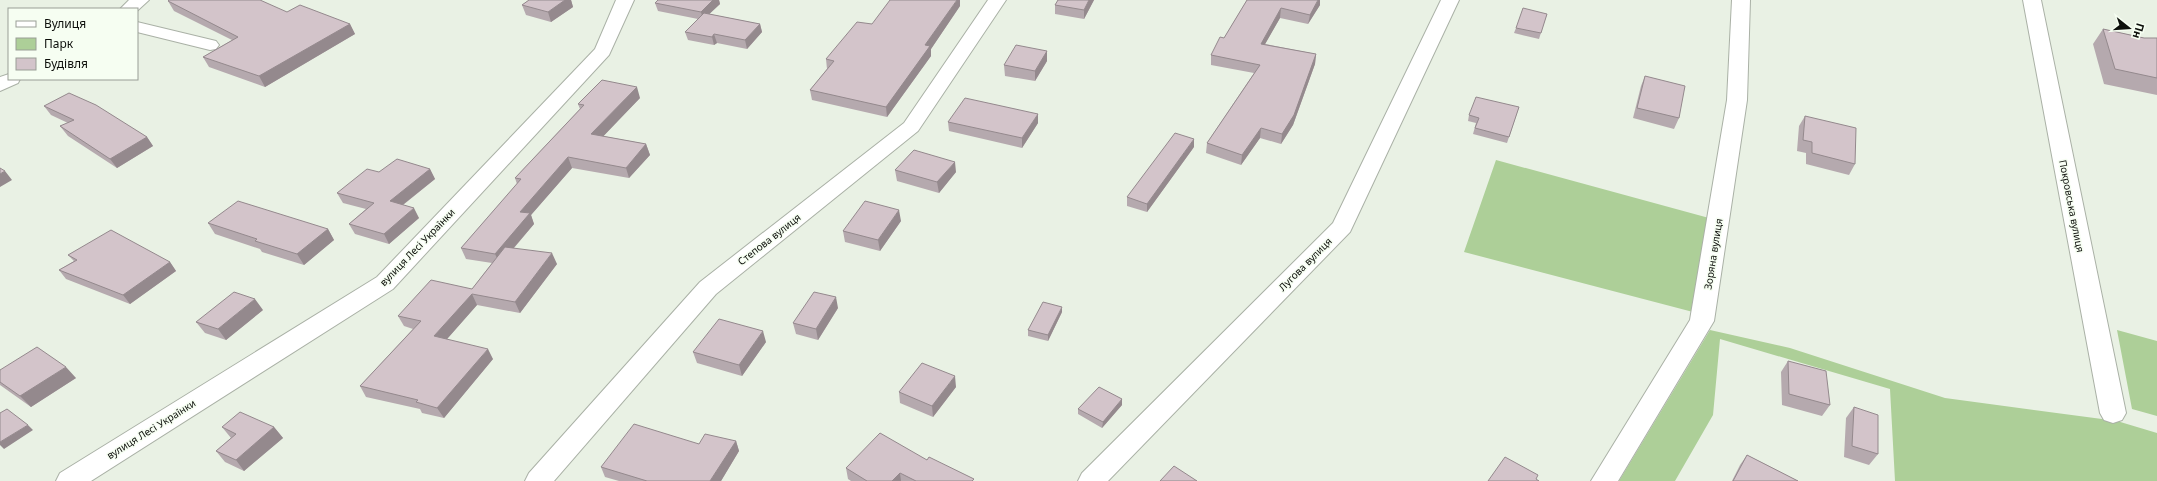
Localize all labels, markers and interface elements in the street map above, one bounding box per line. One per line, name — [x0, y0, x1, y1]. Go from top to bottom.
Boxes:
legend — [8, 8, 138, 80]
north arrow — [2109, 8, 2149, 48]
text: Вулиця — [44, 15, 86, 32]
text: Пн — [2130, 21, 2148, 41]
text: Парк — [44, 35, 74, 52]
text: Будівля — [44, 55, 88, 72]
street label: Покровська вулиця — [2056, 159, 2088, 253]
street label: вулиця Лесі Українки — [376, 205, 458, 289]
street label: Степова вулиця — [735, 210, 803, 268]
street label: Зоряна вулиця — [1700, 217, 1726, 291]
street label: Лугова вулиця — [1275, 234, 1335, 294]
street label: вулиця Лесі Українки — [104, 396, 198, 462]

